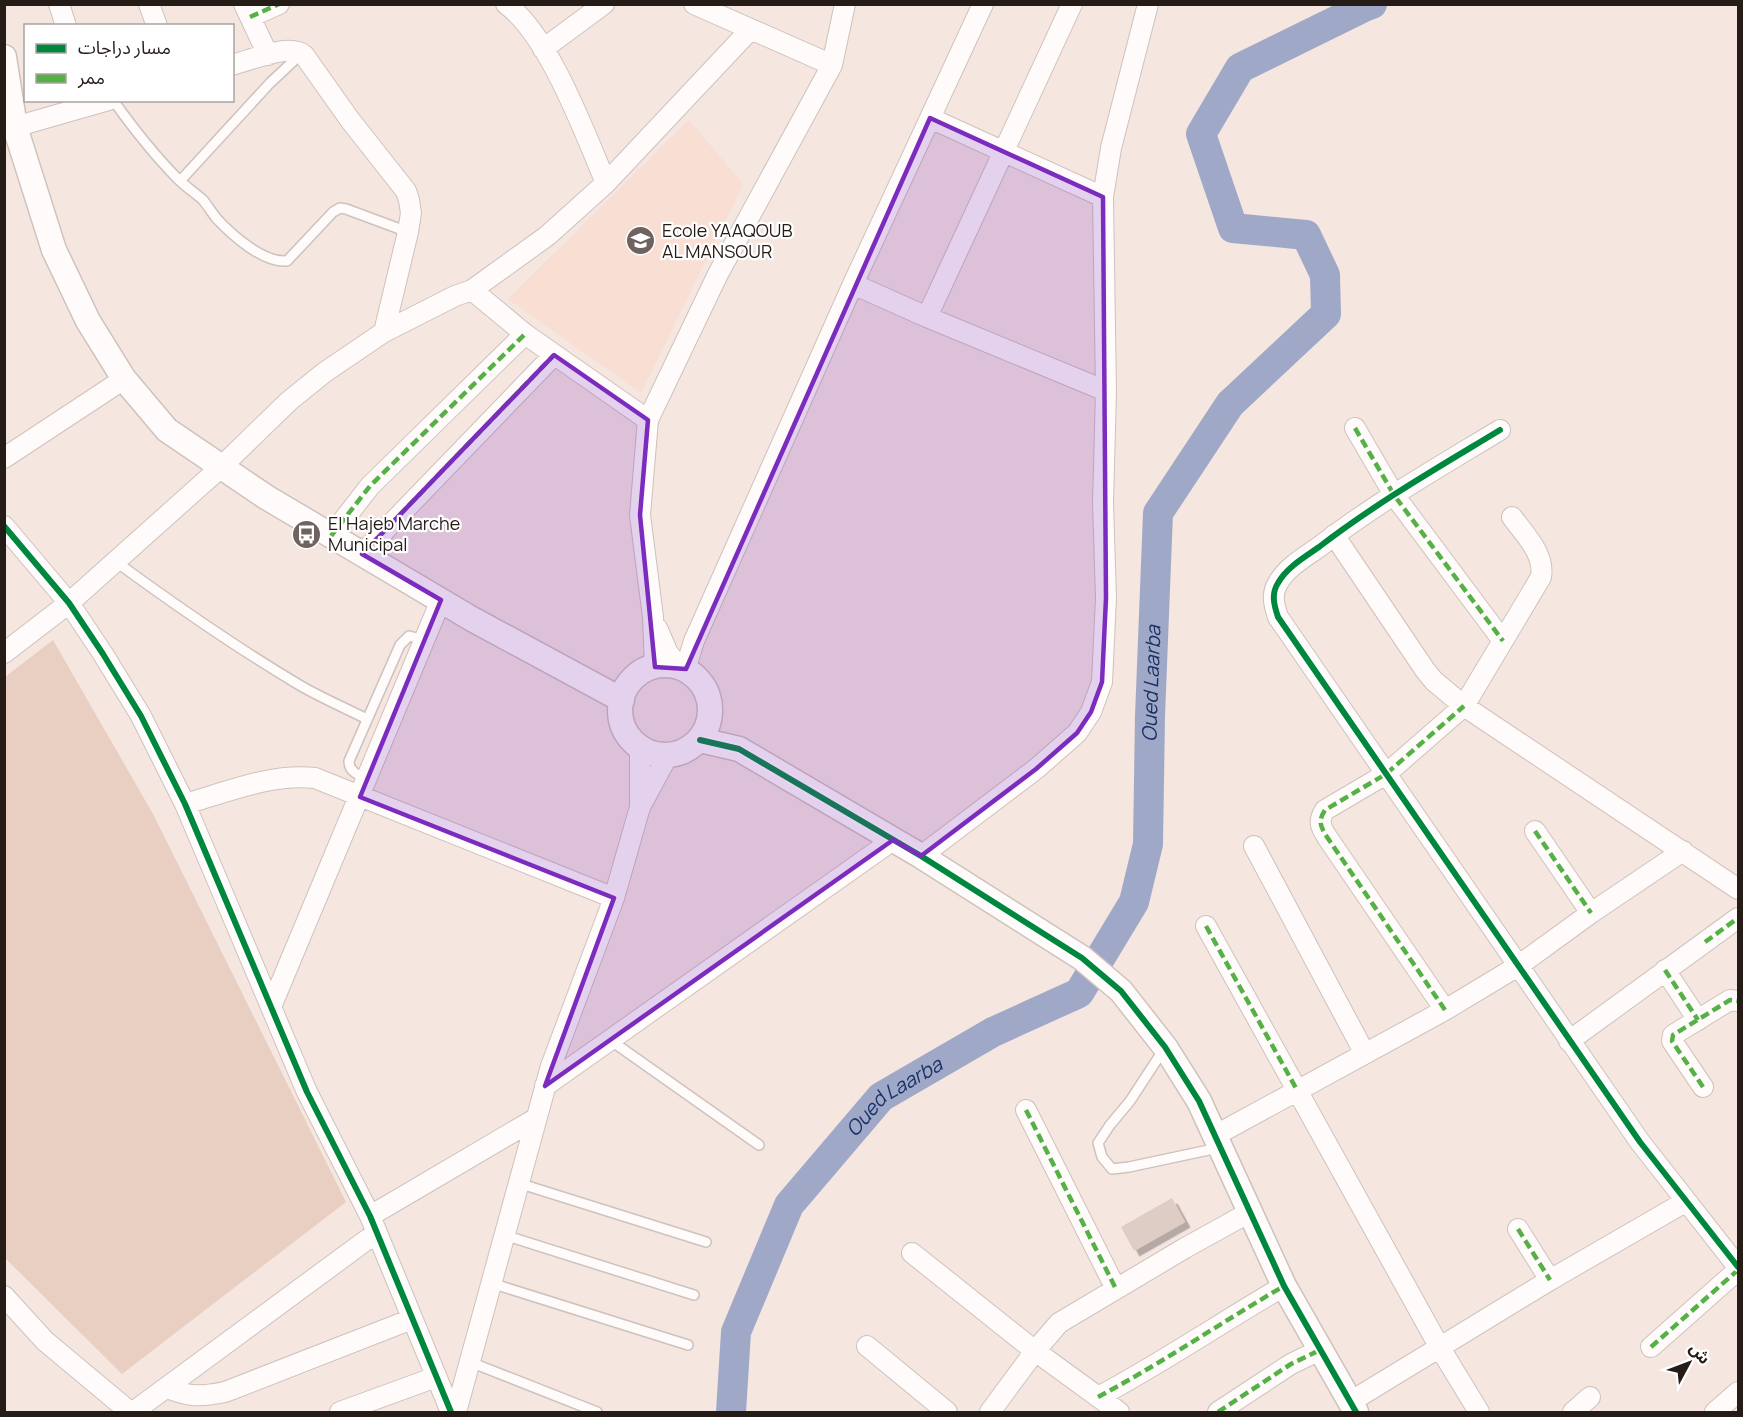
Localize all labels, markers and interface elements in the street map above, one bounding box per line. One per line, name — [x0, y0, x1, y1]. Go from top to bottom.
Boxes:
legend — [24, 24, 234, 102]
text: مسار دراجات — [78, 35, 171, 59]
text: ممر — [77, 65, 105, 89]
place label: Ecole YAAQOUB AL MANSOUR — [662, 218, 793, 263]
school or university icon: Ecole YAAQOUB AL MANSOUR — [625, 225, 657, 257]
place label: El Hajeb Marche Municipal — [328, 511, 460, 556]
bus stop icon: El Hajeb Marche Municipal — [291, 518, 323, 550]
water label: Oued Laarba — [1136, 624, 1167, 742]
water label: Oued Laarba — [839, 1050, 948, 1142]
north arrow — [1659, 1333, 1719, 1393]
text: ش — [1685, 1338, 1716, 1369]

